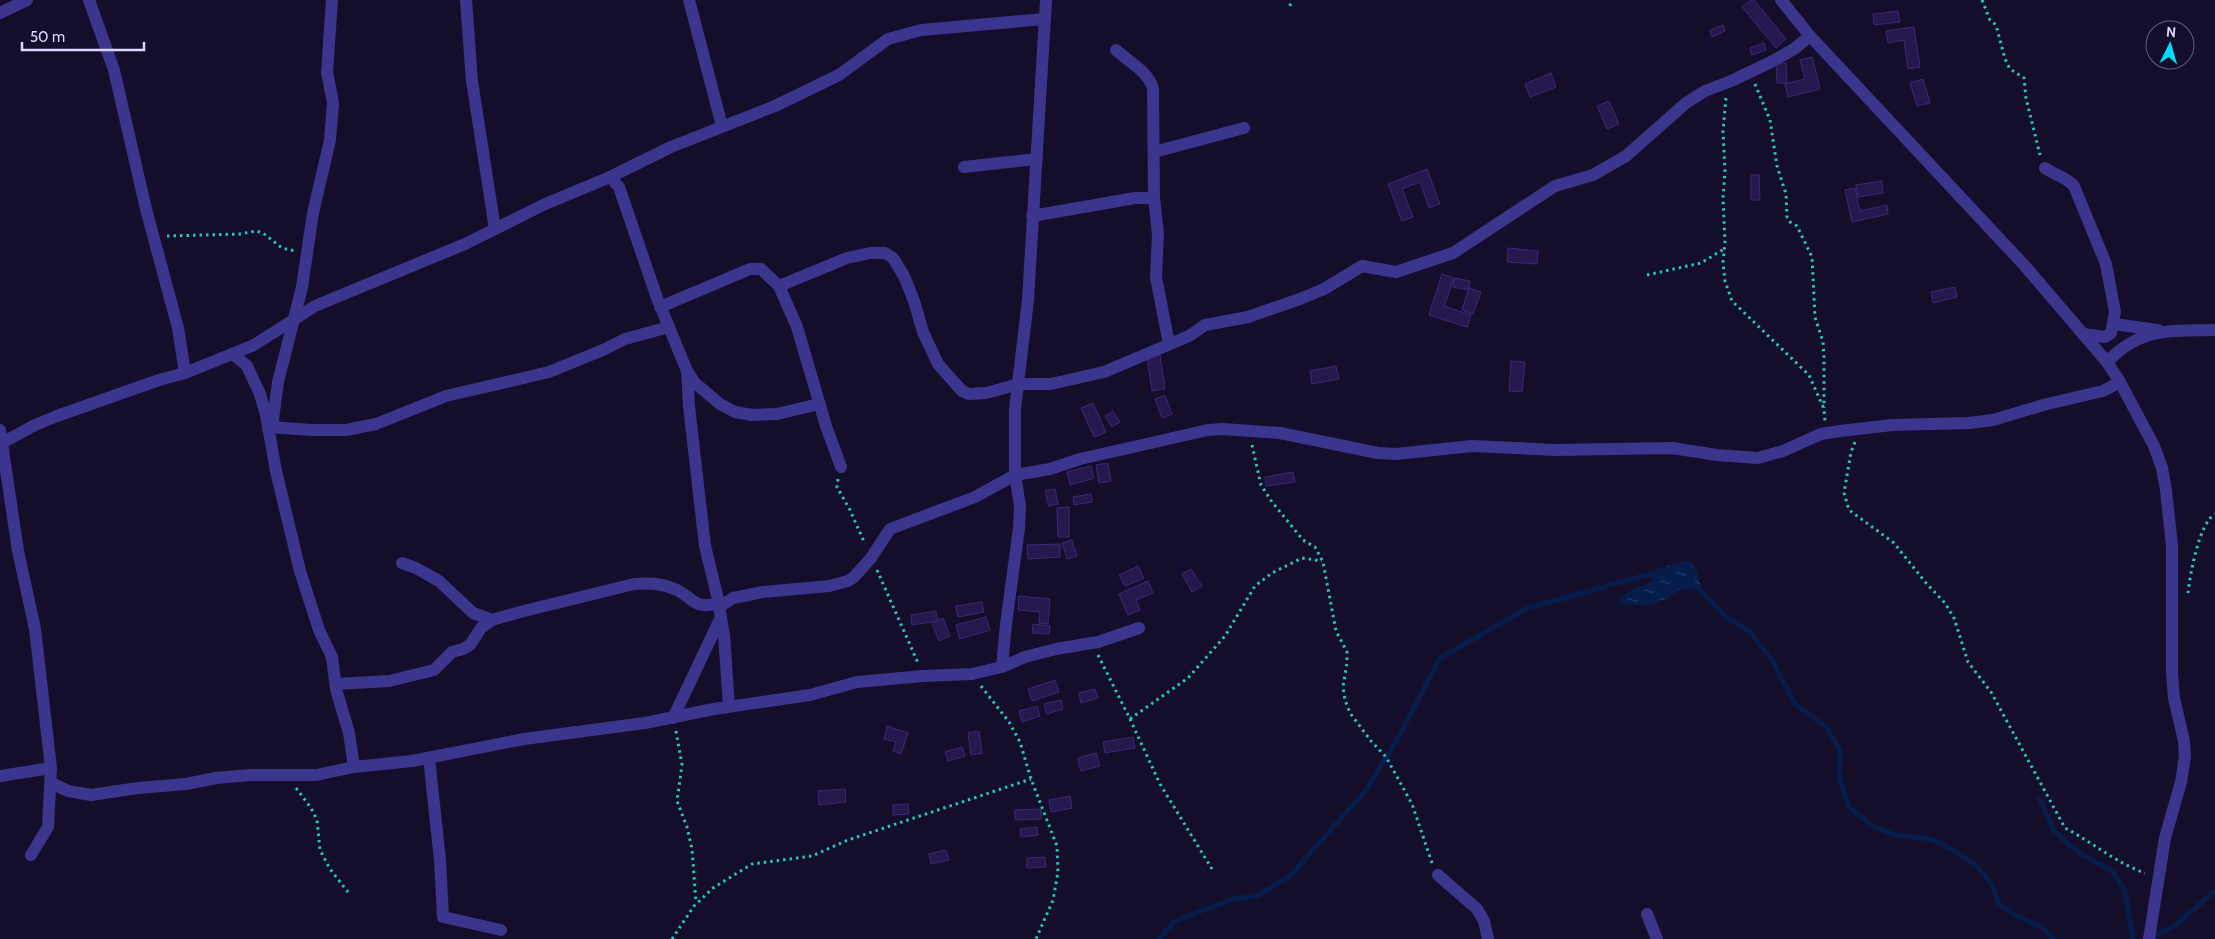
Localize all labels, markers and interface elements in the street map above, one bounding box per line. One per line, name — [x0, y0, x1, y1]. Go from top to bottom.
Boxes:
scale bar — [22, 20, 145, 52]
north arrow — [2145, 20, 2195, 70]
text: N — [2165, 23, 2177, 41]
text: 50 m — [30, 28, 65, 46]

